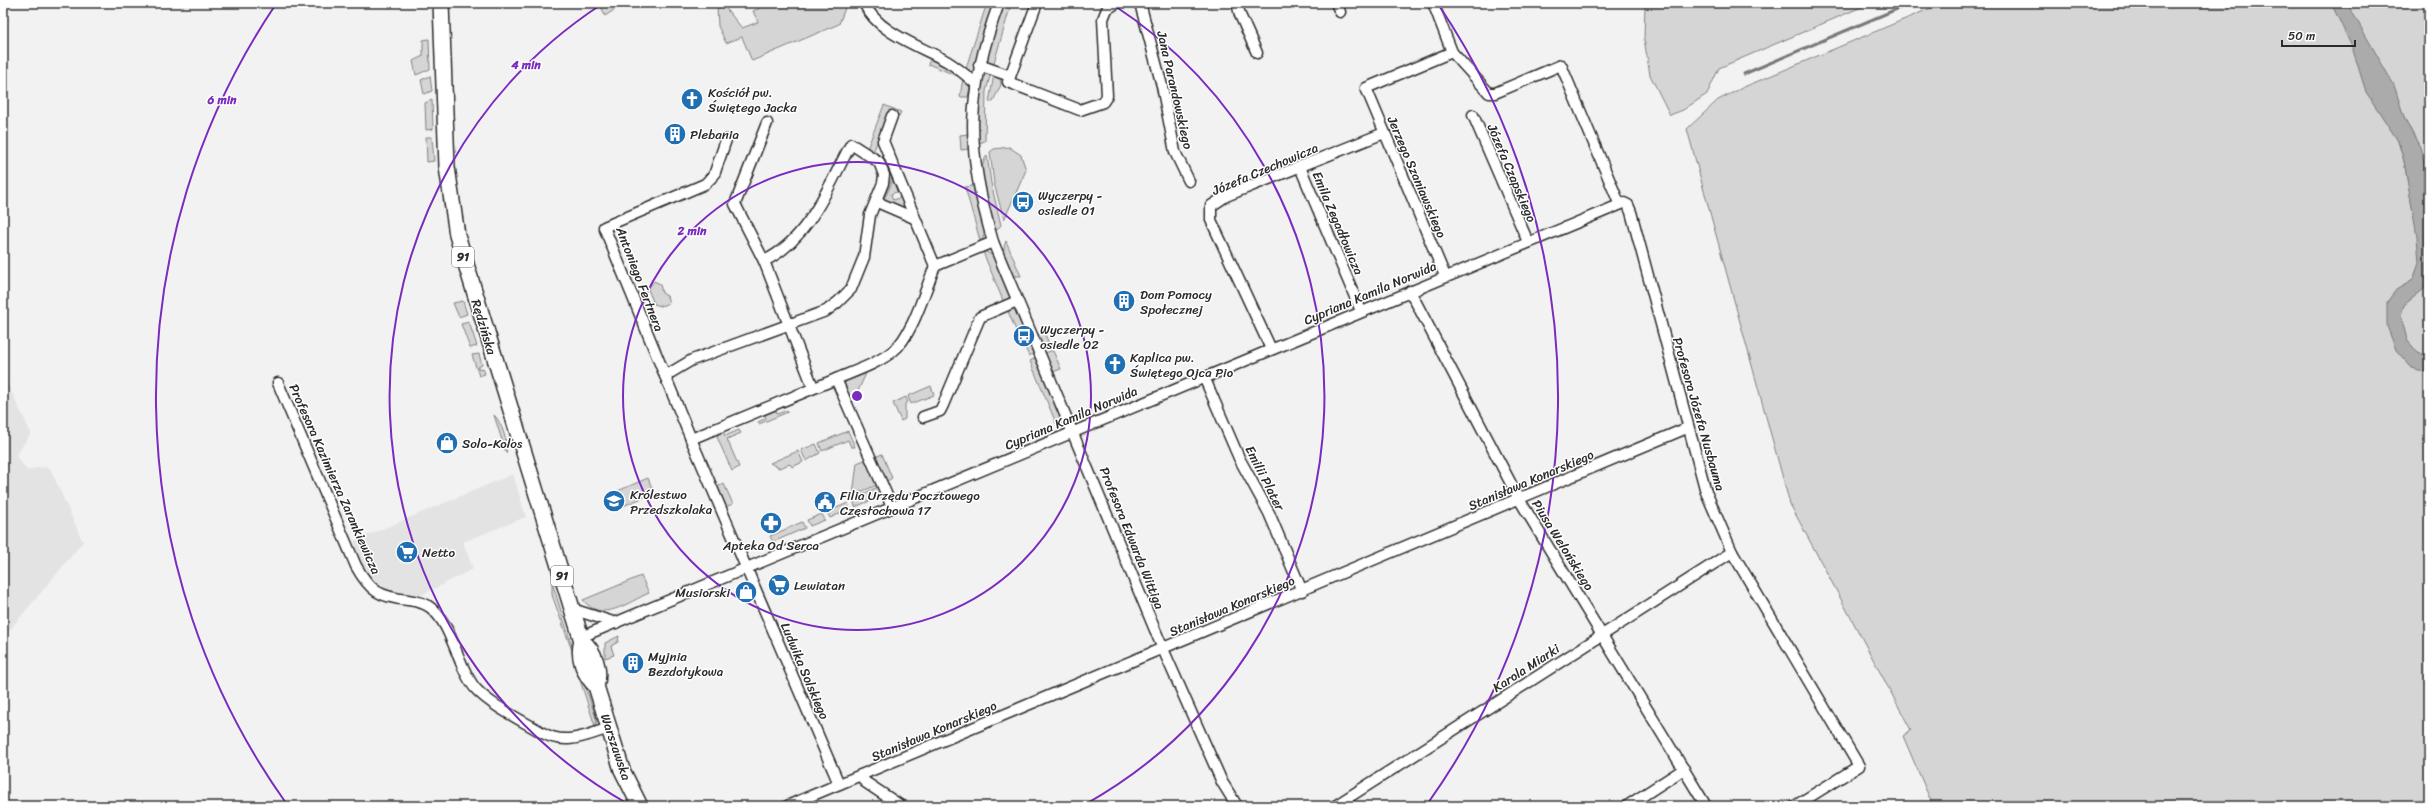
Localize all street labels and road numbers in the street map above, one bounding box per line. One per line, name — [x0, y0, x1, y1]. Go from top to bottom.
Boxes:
street label: Jana Parandowskiego — [1150, 28, 1200, 152]
street label: Jerzego Szaniawskiego — [1381, 112, 1453, 242]
street label: Józefa Czapskiego — [1481, 119, 1543, 226]
street label: Józefa Czechowicza — [1207, 136, 1322, 202]
street label: Emila Zegadłowicza — [1306, 167, 1370, 279]
street label: Antoniego Fertnera — [609, 222, 671, 335]
road number: 91 — [452, 247, 474, 267]
street label: Cypriana Kamila Norwida — [1300, 254, 1441, 331]
street label: Rędzińska — [465, 296, 503, 358]
street label: Profesora Józefa Nusbauma — [1666, 334, 1732, 494]
street label: Cypriana Kamila Norwida — [1001, 379, 1142, 456]
street label: Profesora Kazimierza Zarankiewicza — [283, 380, 388, 578]
street label: Emilii Plater — [1239, 441, 1292, 515]
street label: Stanisława Konarskiego — [1465, 443, 1598, 517]
street label: Profesora Edwarda Wittiga — [1093, 463, 1171, 613]
street label: Piusa Welońskiego — [1526, 495, 1601, 596]
road number: 91 — [551, 566, 573, 586]
street label: Stanisława Konarskiego — [1166, 569, 1299, 643]
street label: Ludwika Solskiego — [774, 619, 836, 724]
street label: Karola Miarki — [1488, 637, 1565, 698]
street label: Stanisława Konarskiego — [868, 694, 1001, 768]
street label: Warszawska — [594, 711, 638, 784]

